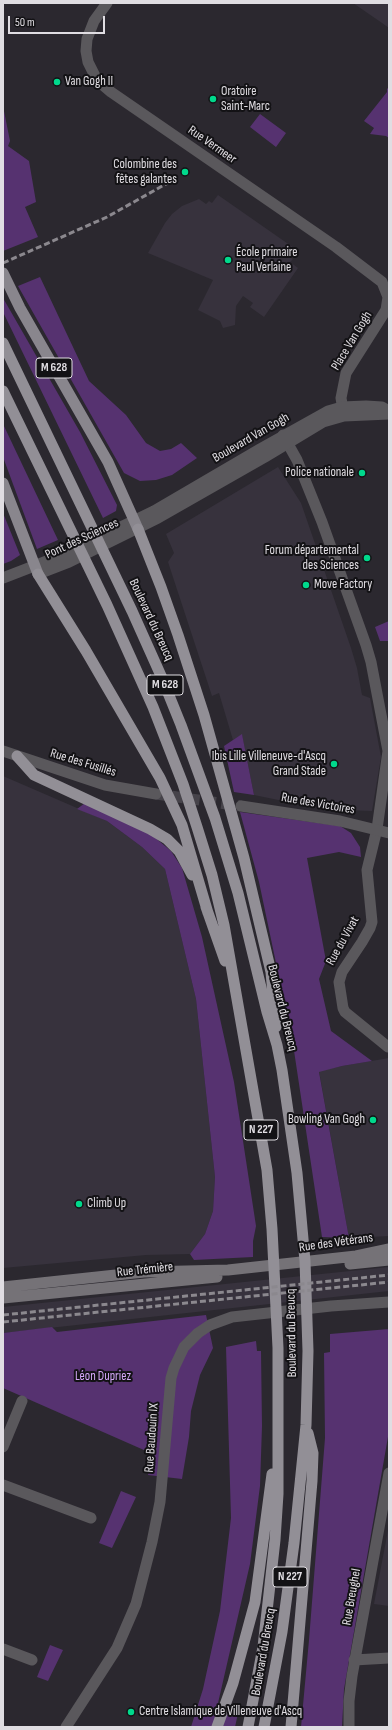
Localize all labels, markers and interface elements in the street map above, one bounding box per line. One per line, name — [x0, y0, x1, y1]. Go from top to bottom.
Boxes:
scale bar — [10, 8, 107, 34]
text: 50 m — [15, 15, 35, 30]
place label: Van Gogh II — [65, 74, 113, 90]
marker: Van Gogh II — [52, 77, 62, 87]
place label: Oratoire Saint-Marc — [221, 84, 270, 115]
marker: Oratoire Saint-Marc — [208, 94, 218, 104]
street label: Rue Vermeer — [185, 123, 239, 167]
place label: Colombine des fêtes galantes — [113, 157, 177, 188]
marker: Colombine des fêtes galantes — [180, 167, 190, 177]
place label: École primaire Paul Verlaine — [236, 245, 298, 276]
marker: École primaire Paul Verlaine — [223, 255, 233, 265]
street label: Place Van Gogh — [328, 309, 376, 373]
road number: M 628 — [36, 358, 72, 378]
street label: Boulevard Van Gogh — [210, 410, 292, 466]
place label: Police nationale — [285, 465, 354, 481]
marker: Police nationale — [357, 468, 367, 478]
street label: Pont des Sciences — [43, 515, 121, 563]
place label: Forum départemental des Sciences — [265, 543, 359, 574]
marker: Forum départemental des Sciences — [362, 553, 372, 563]
street label: Boulevard du Breucq — [125, 577, 177, 663]
place label: Move Factory — [314, 577, 372, 593]
marker: Move Factory — [301, 580, 311, 590]
road number: M 628 — [147, 675, 183, 695]
street label: Rue des Fusillés — [48, 746, 118, 780]
place label: Ibis Lille Villeneuve-d'Ascq Grand Stade — [212, 749, 326, 780]
marker: Ibis Lille Villeneuve-d'Ascq Grand Stade — [329, 759, 339, 769]
street label: Rue des Victoires — [280, 790, 356, 818]
street label: Rue du Vivat — [323, 914, 363, 968]
street label: Boulevard du Breucq — [264, 963, 300, 1053]
place label: Bowling Van Gogh — [288, 1112, 365, 1128]
marker: Bowling Van Gogh — [368, 1115, 378, 1125]
road number: N 227 — [244, 1120, 278, 1140]
place label: Climb Up — [87, 1196, 126, 1212]
marker: Climb Up — [74, 1199, 84, 1209]
street label: Rue des Vétérans — [298, 1230, 374, 1256]
street label: Rue Trémière — [116, 1259, 174, 1281]
street label: Boulevard du Breucq — [283, 1289, 301, 1377]
park label: Léon Dupriez — [75, 1369, 131, 1385]
street label: Rue Baudouin IX — [142, 1403, 162, 1473]
road number: N 227 — [273, 1567, 307, 1587]
street label: Rue Breughel — [339, 1568, 365, 1626]
street label: Boulevard du Breucq — [249, 1607, 279, 1697]
place label: Centre Islamique de Villeneuve d'Ascq — [139, 1704, 302, 1720]
marker: Centre Islamique de Villeneuve d'Ascq — [126, 1707, 136, 1717]

